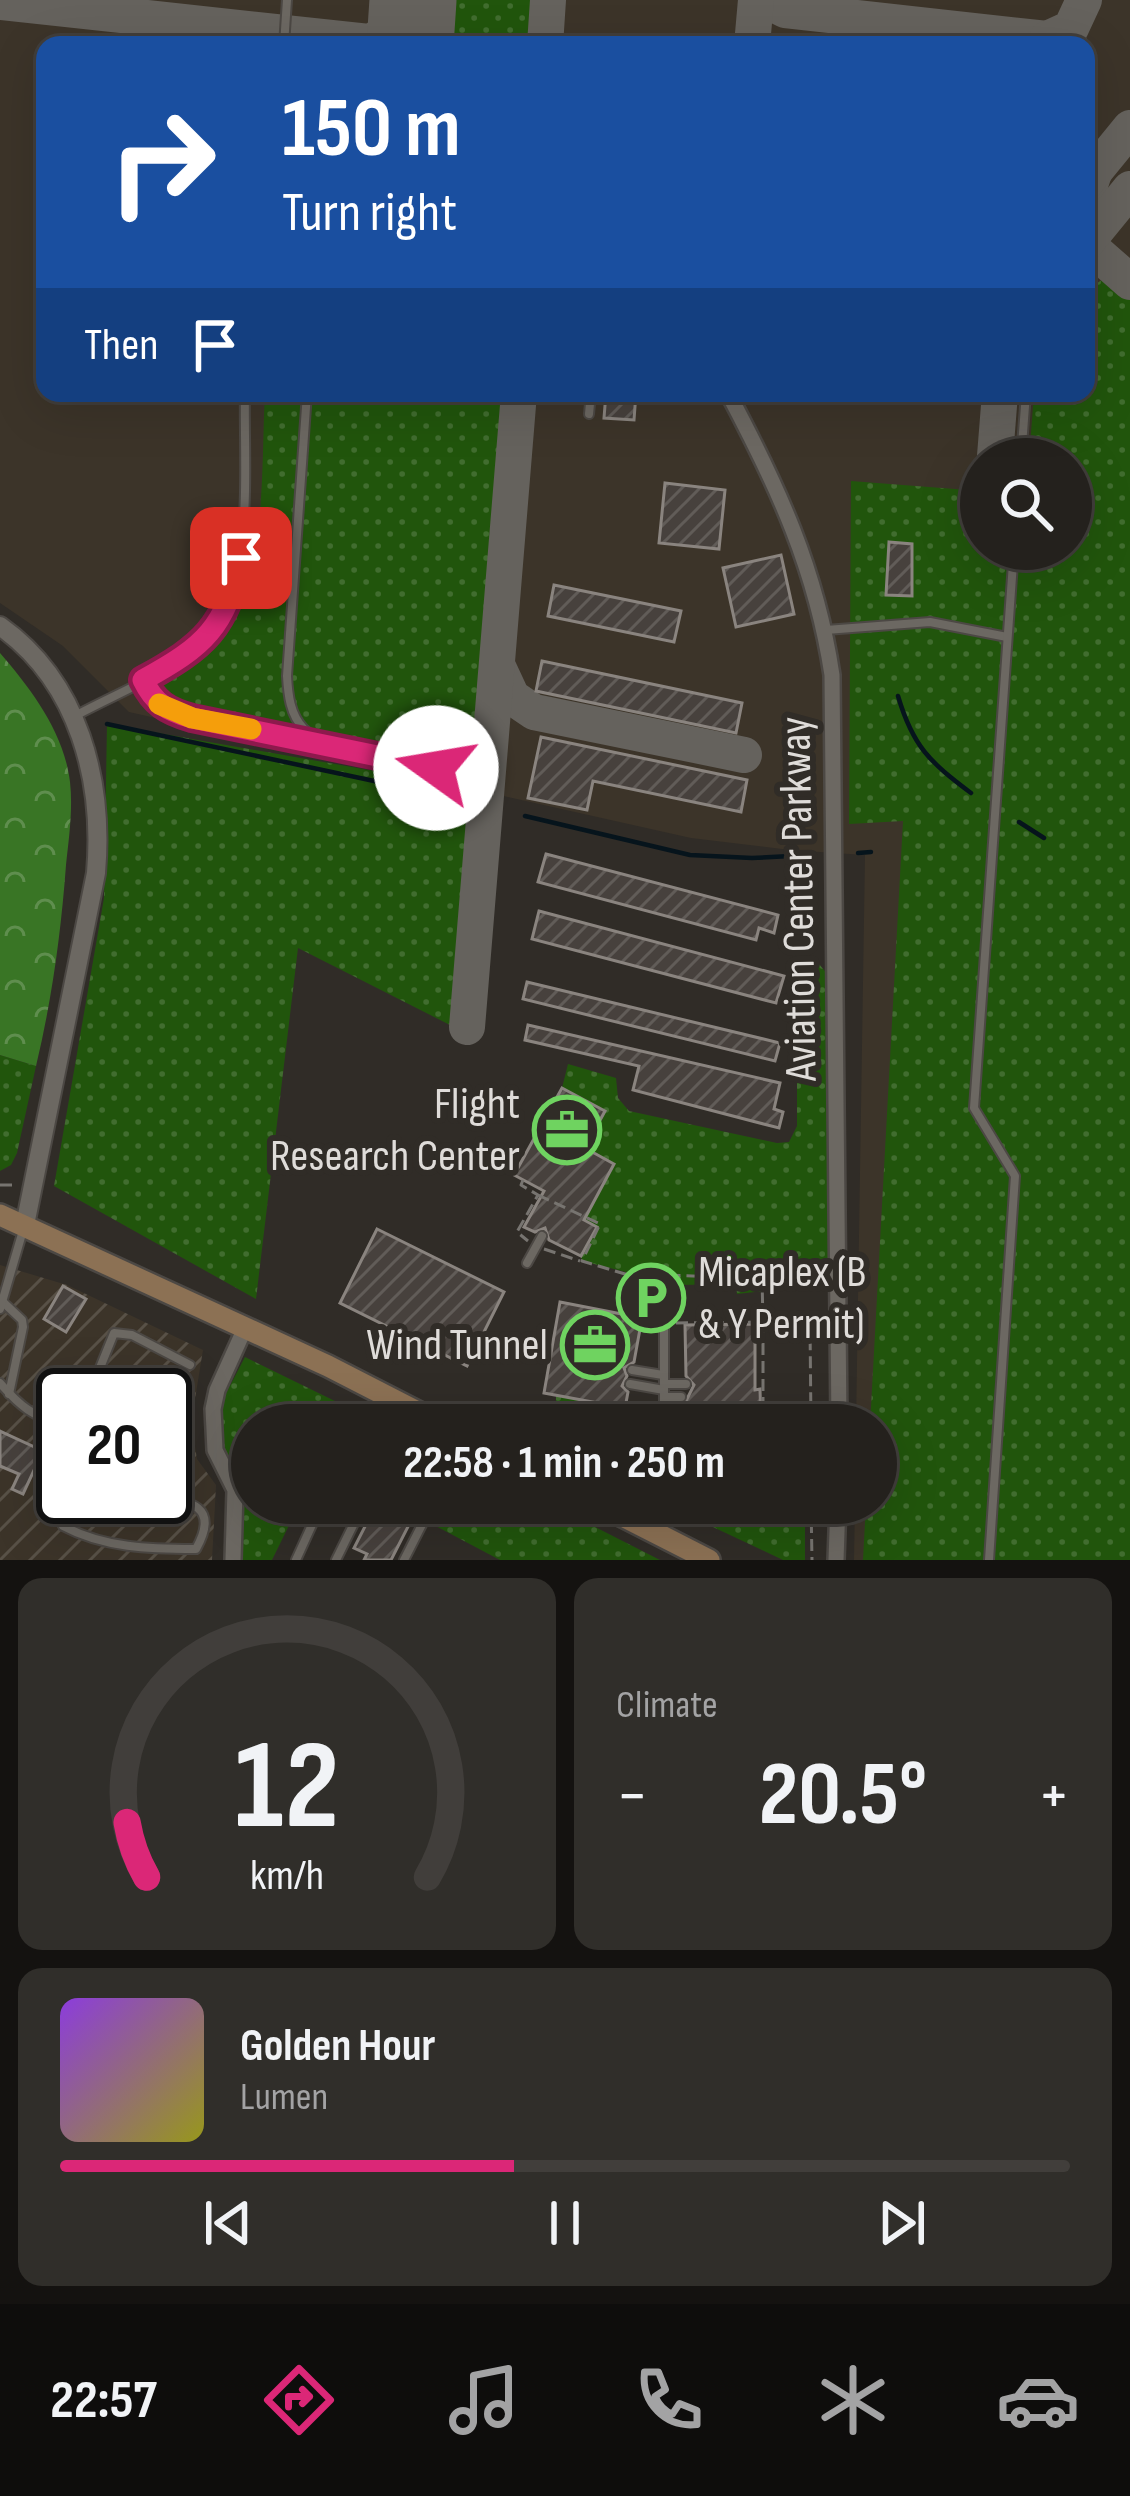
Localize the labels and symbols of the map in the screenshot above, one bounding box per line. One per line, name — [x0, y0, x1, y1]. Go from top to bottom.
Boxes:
pin — [190, 507, 292, 609]
position arrow — [373, 705, 499, 831]
street label: Aviation Center Parkway — [768, 716, 830, 1083]
place label: Flight Research Center — [270, 1077, 520, 1184]
office icon: Flight Research Center — [532, 1095, 602, 1165]
place label: Micaplex (B & Y Permit) — [698, 1245, 866, 1352]
parking icon: Micaplex (B & Y Permit) — [616, 1263, 686, 1333]
office icon: Wind Tunnel — [560, 1310, 630, 1380]
place label: Wind Tunnel — [366, 1318, 548, 1373]
speed limit sign: 20 — [36, 1368, 192, 1524]

